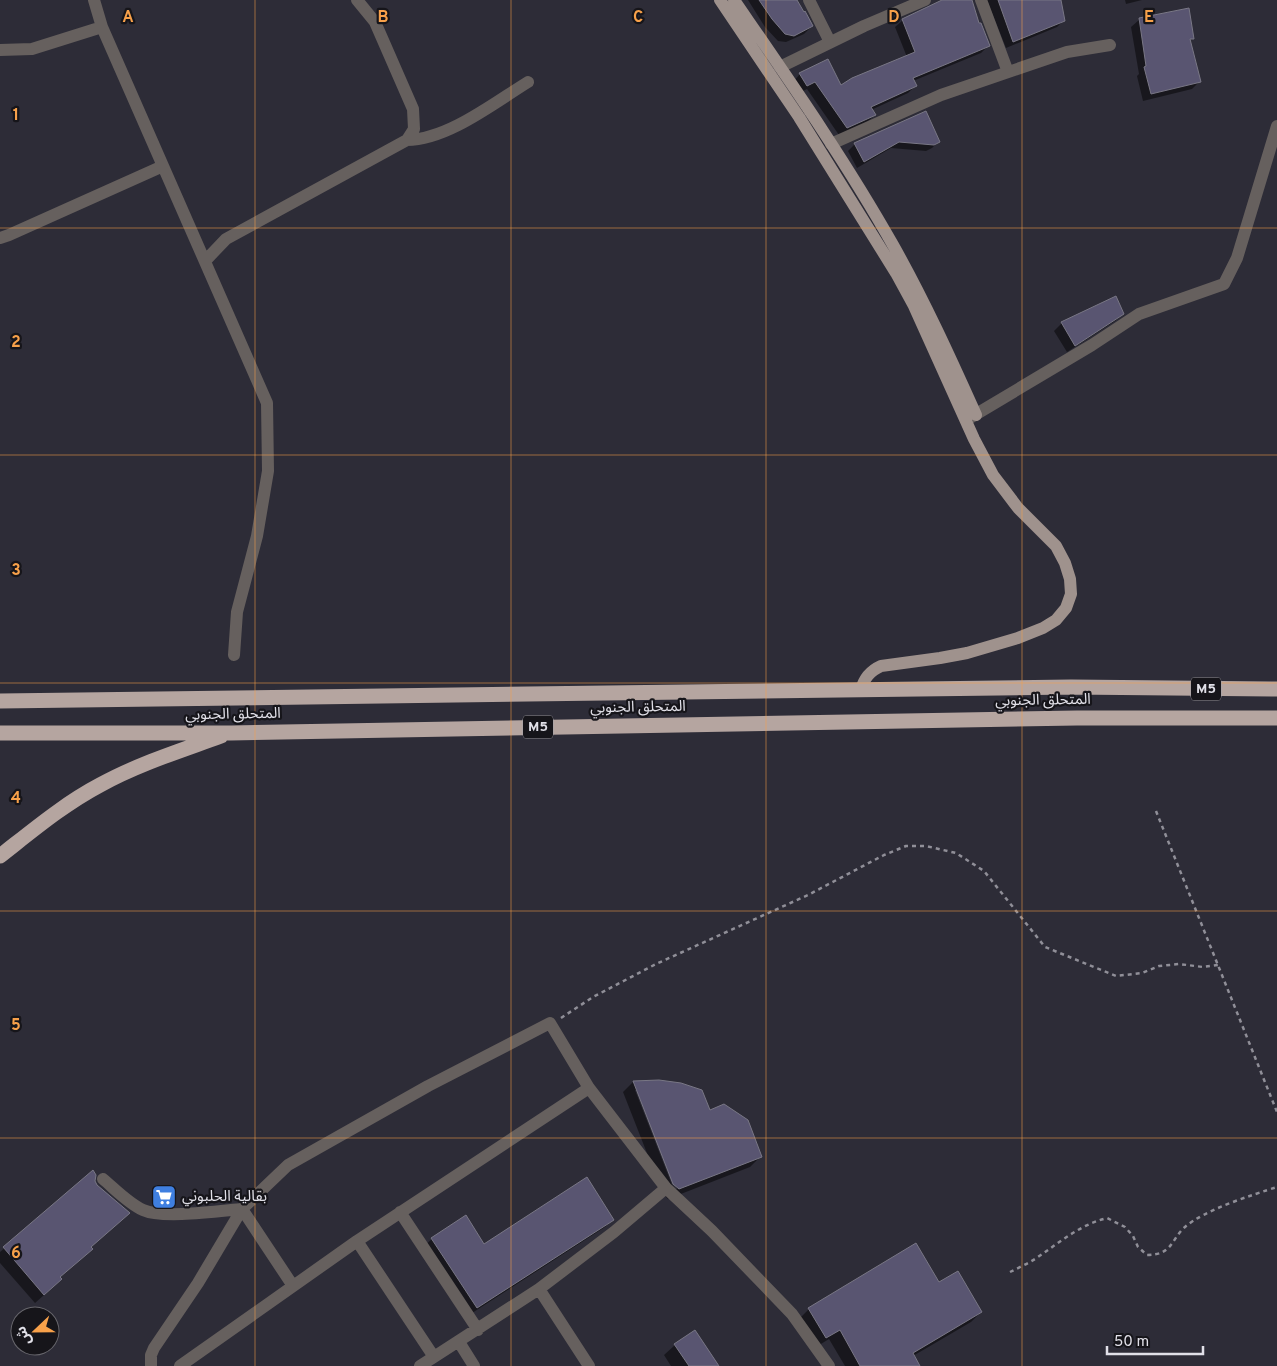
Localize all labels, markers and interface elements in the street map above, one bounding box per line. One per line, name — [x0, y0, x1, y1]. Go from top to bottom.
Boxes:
text: A — [122, 8, 134, 28]
text: B — [377, 8, 389, 28]
text: C — [633, 8, 643, 28]
text: D — [888, 8, 900, 28]
text: E — [1144, 8, 1154, 28]
text: 1 — [13, 106, 19, 126]
text: 2 — [11, 333, 21, 353]
text: 3 — [11, 561, 21, 581]
road number: M5 — [1191, 678, 1221, 701]
street label: المتحلق الجنوبي — [995, 691, 1091, 712]
street label: المتحلق الجنوبي — [590, 698, 686, 719]
street label: المتحلق الجنوبي — [185, 705, 281, 726]
road number: M5 — [523, 716, 553, 739]
text: 4 — [11, 789, 21, 809]
text: 5 — [11, 1016, 21, 1036]
supermarket icon: بقالية الحلبوني — [151, 1184, 177, 1210]
place label: بقالية الحلبوني — [182, 1188, 267, 1207]
text: 6 — [11, 1244, 21, 1264]
north arrow — [10, 1306, 60, 1356]
text: ش — [13, 1323, 36, 1347]
scale bar — [1107, 1324, 1203, 1356]
text: 50 m — [1114, 1333, 1149, 1352]

